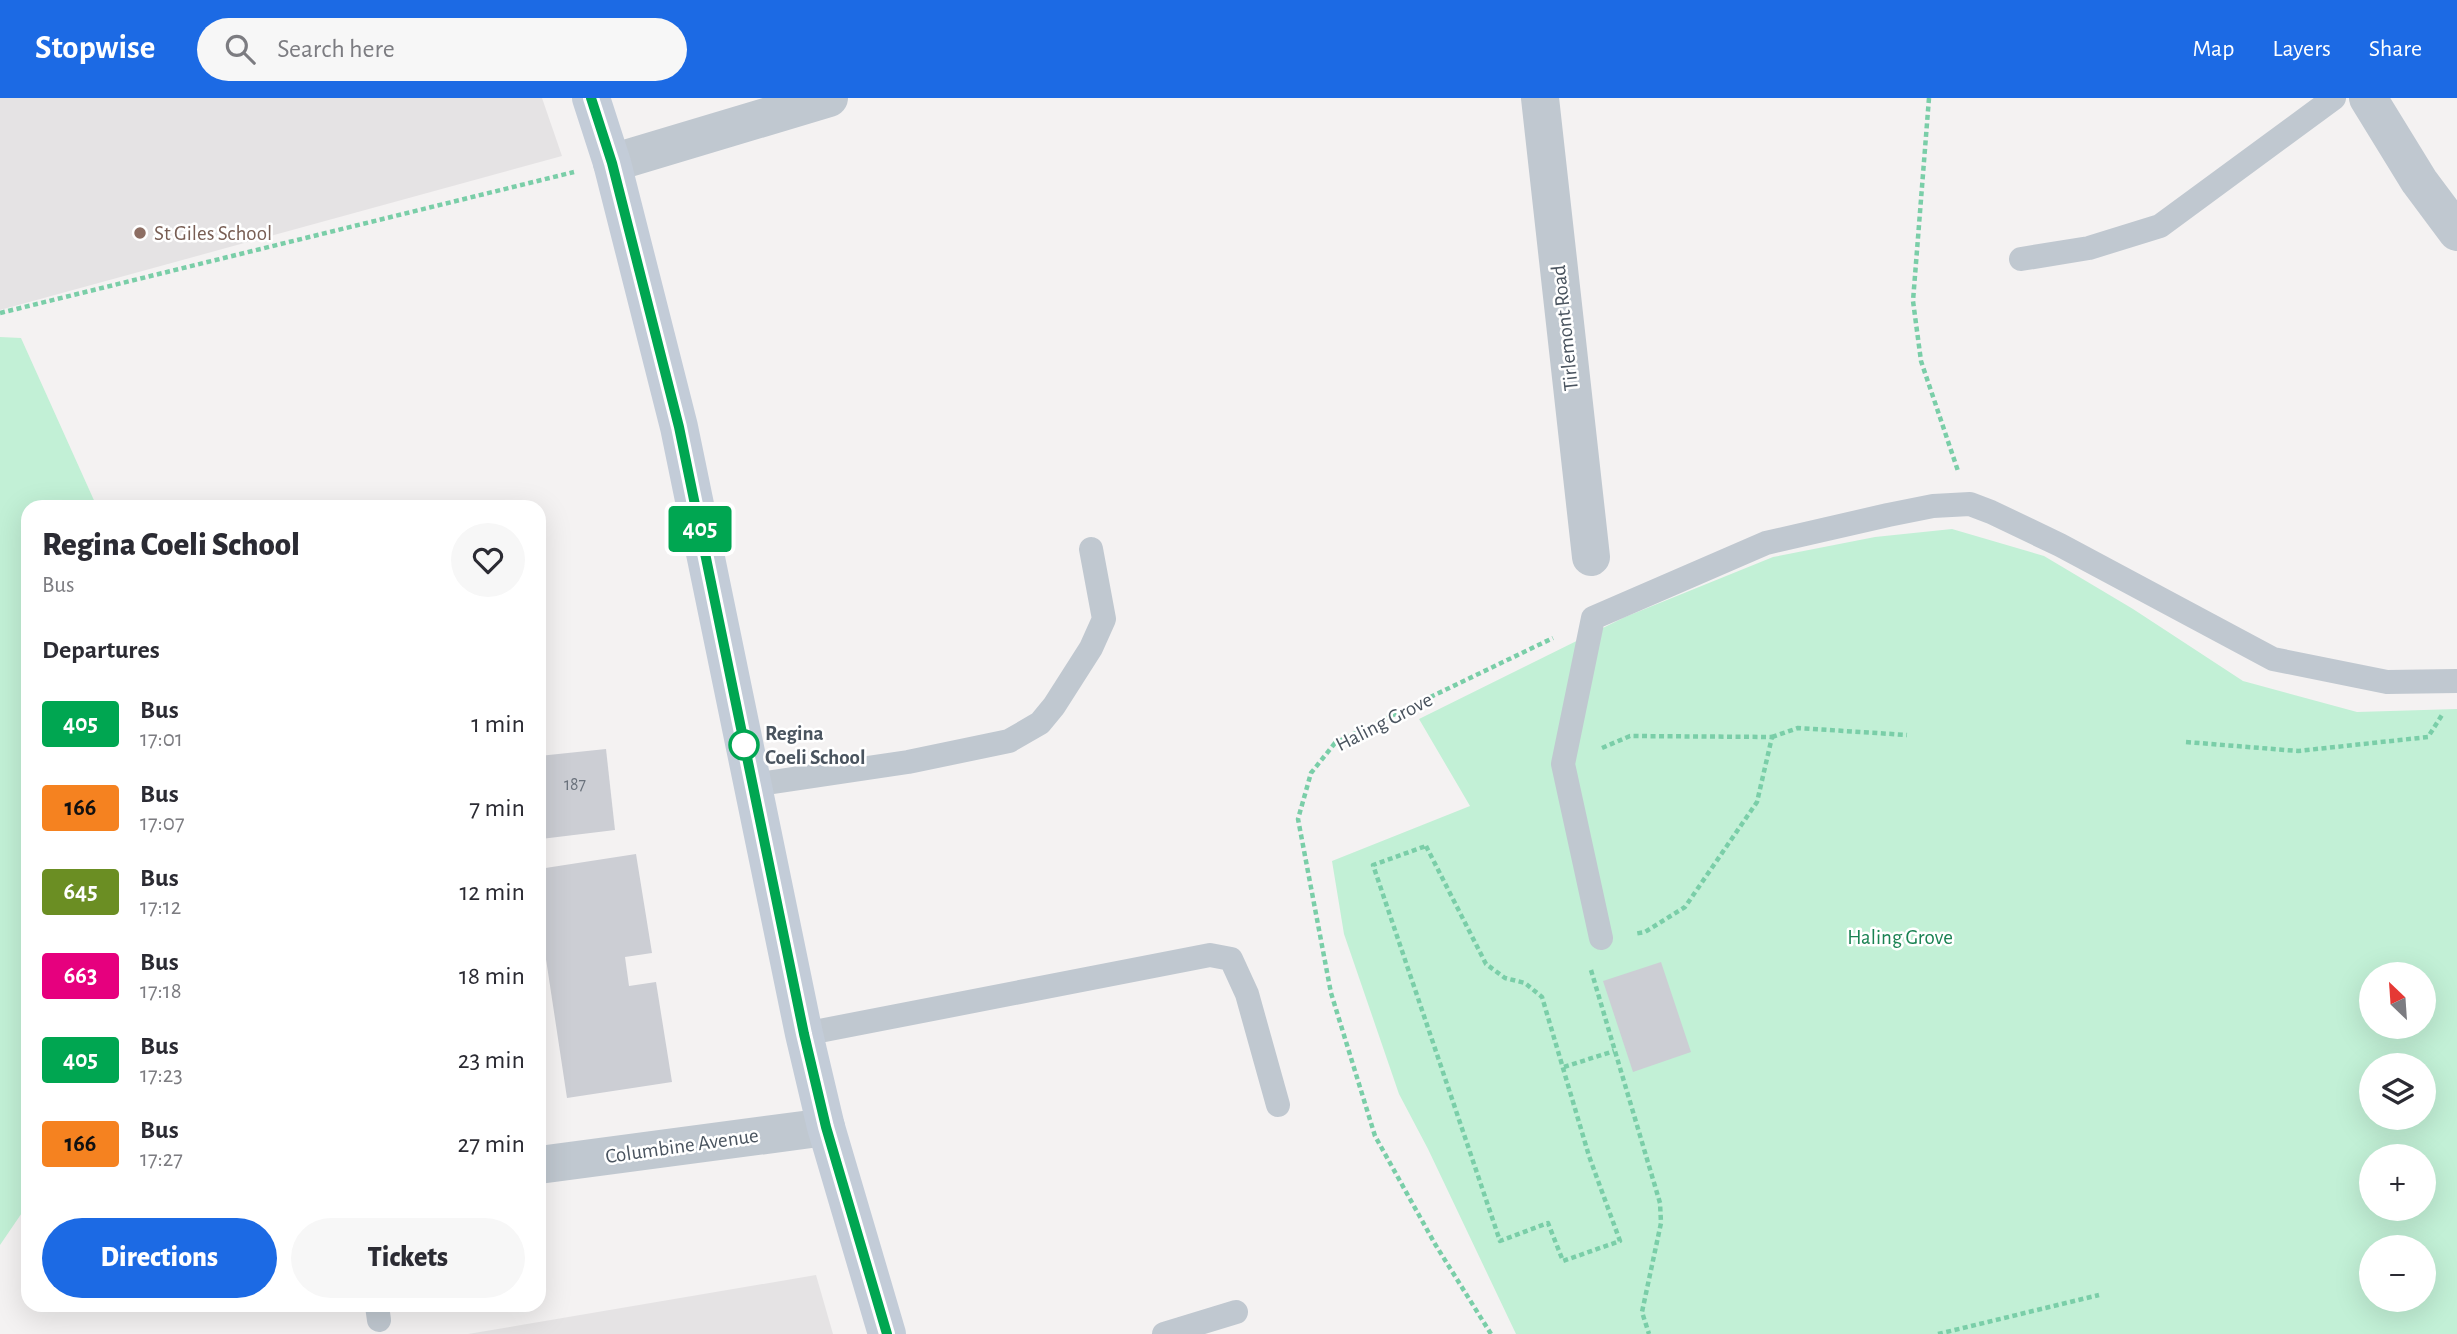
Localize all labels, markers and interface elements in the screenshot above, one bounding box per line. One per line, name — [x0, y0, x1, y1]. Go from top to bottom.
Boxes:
search box — [197, 18, 687, 81]
icon: search — [221, 30, 259, 68]
text: Stopwise — [35, 32, 155, 65]
text: Search here — [277, 36, 395, 62]
text: Map — [2192, 37, 2234, 61]
text: Layers — [2272, 37, 2331, 61]
text: Share — [2369, 37, 2422, 61]
place label: St Giles School — [154, 223, 272, 244]
marker: St Giles School — [132, 225, 148, 241]
street label: Tirlemont Road — [1548, 264, 1582, 392]
line badge: 405 — [660, 506, 740, 552]
text: 405 — [683, 517, 717, 541]
button: heart — [451, 523, 525, 597]
text: Regina Coeli School — [42, 529, 300, 562]
text: Bus — [42, 574, 75, 597]
text: Departures — [42, 637, 160, 663]
street label: Haling Grove — [1332, 689, 1436, 755]
text: Bus — [140, 697, 179, 723]
text: 1 min — [471, 711, 525, 737]
text: 405 — [63, 712, 98, 736]
place label: Regina Coeli School — [765, 723, 866, 768]
text: 17:01 — [140, 728, 183, 751]
marker: Regina Coeli School — [729, 730, 759, 760]
house number: 187 — [564, 776, 586, 794]
text: Bus — [140, 781, 179, 807]
text: 7 min — [469, 795, 525, 821]
text: 166 — [65, 796, 96, 820]
text: 17:07 — [140, 812, 185, 835]
text: Bus — [140, 865, 179, 891]
text: 12 min — [459, 879, 525, 905]
text: 645 — [63, 880, 98, 904]
text: 17:12 — [140, 896, 181, 919]
park label: Haling Grove — [1847, 927, 1953, 948]
text: Bus — [140, 949, 179, 975]
north arrow — [2359, 962, 2436, 1040]
map controls — [2359, 962, 2436, 1312]
text: 18 min — [459, 963, 525, 989]
text: 663 — [64, 964, 97, 988]
text: 17:18 — [140, 980, 182, 1003]
text: Bus — [140, 1033, 179, 1059]
text: 23 min — [458, 1047, 525, 1073]
text: 405 — [63, 1048, 98, 1072]
button: layers — [2359, 1053, 2436, 1130]
text: 17:23 — [140, 1064, 183, 1087]
text: Bus — [140, 1117, 179, 1143]
street label: Columbine Avenue — [604, 1125, 760, 1167]
text: 27 min — [458, 1131, 525, 1157]
text: 166 — [65, 1132, 96, 1156]
button: + — [2359, 1144, 2436, 1221]
text: 17:27 — [140, 1148, 183, 1171]
button: Directions — [42, 1218, 277, 1298]
button: Tickets — [291, 1218, 525, 1298]
button: − — [2359, 1235, 2436, 1312]

